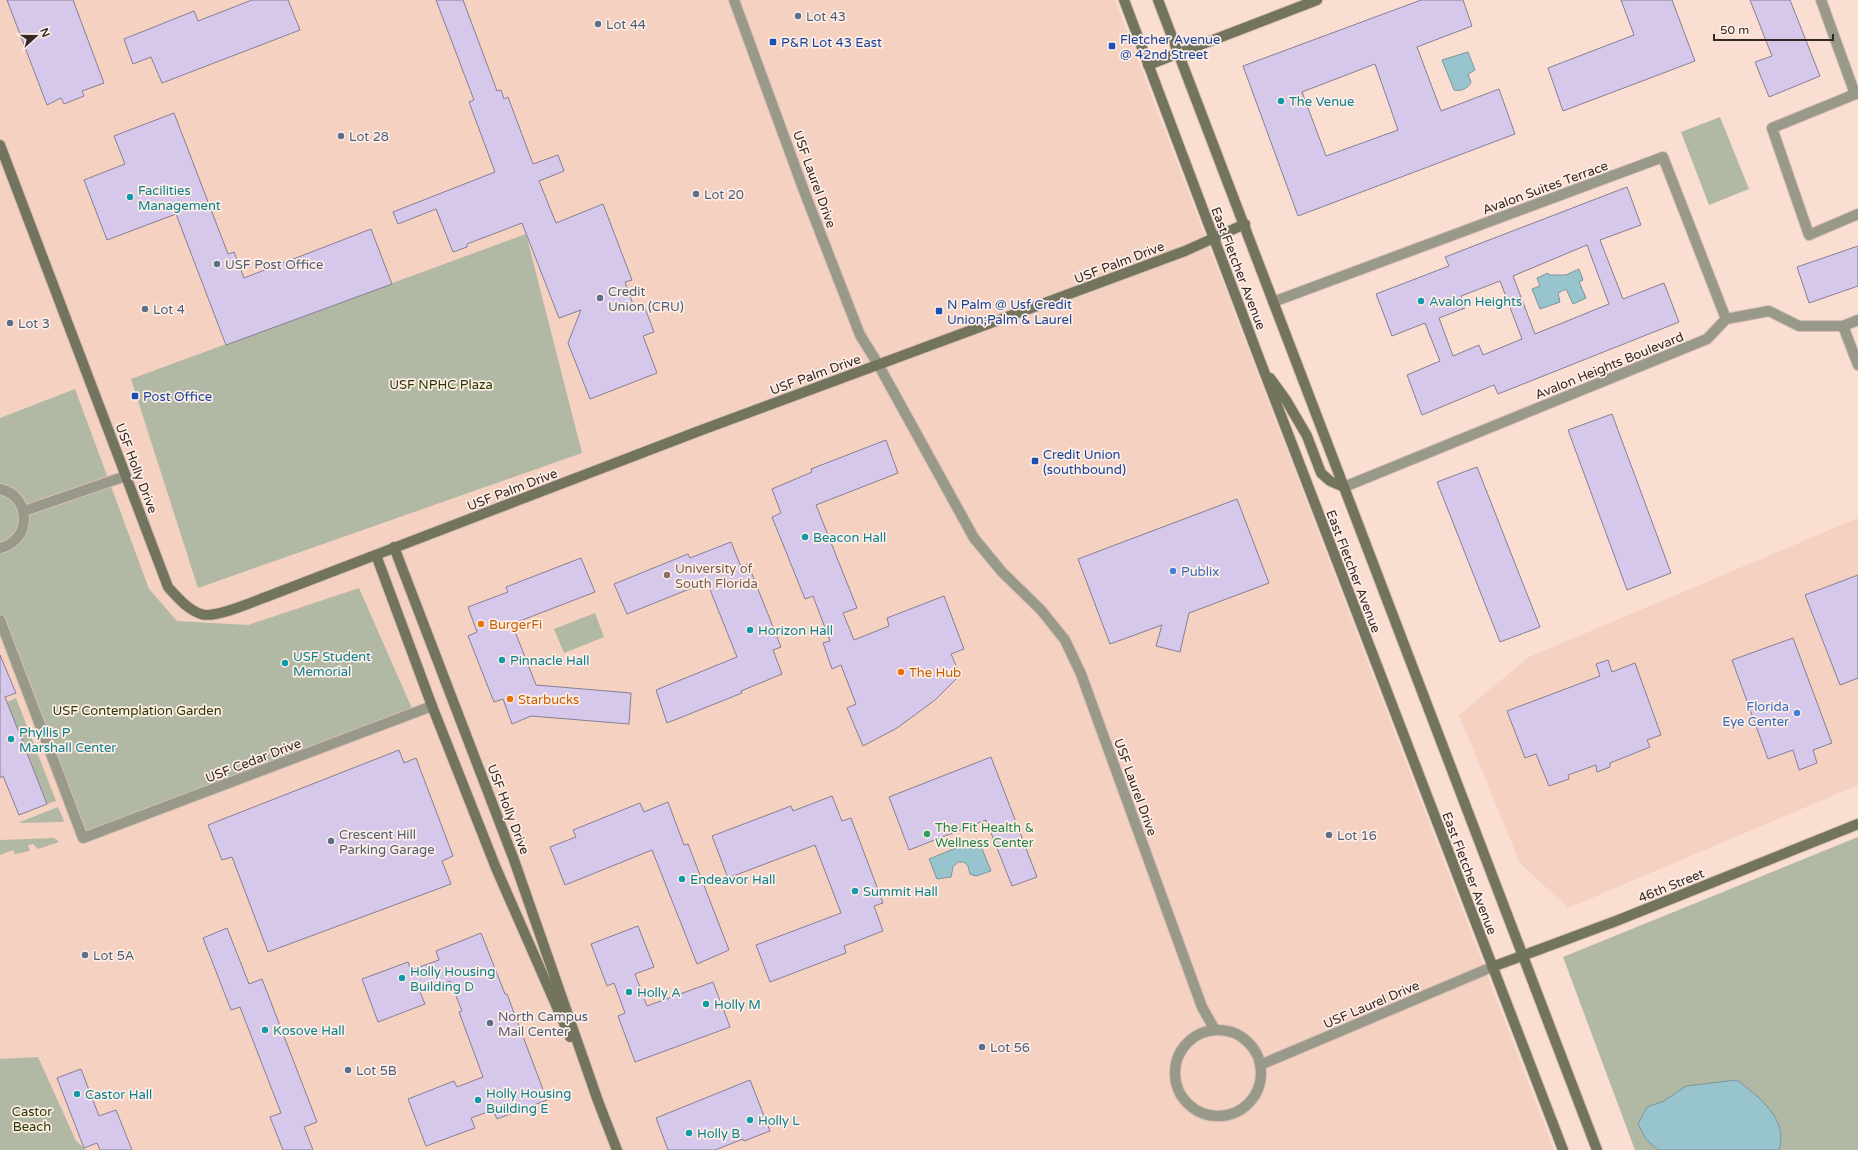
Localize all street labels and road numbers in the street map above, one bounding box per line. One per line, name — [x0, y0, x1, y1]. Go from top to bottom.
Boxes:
street label: USF Laurel Drive — [789, 128, 839, 230]
street label: Avalon Suites Terrace — [1480, 158, 1610, 218]
street label: East Fletcher Avenue — [1207, 205, 1269, 332]
street label: USF Palm Drive — [1072, 238, 1167, 288]
street label: Avalon Heights Boulevard — [1533, 329, 1686, 403]
street label: USF Palm Drive — [768, 351, 863, 399]
street label: USF Holly Drive — [111, 421, 161, 516]
street label: USF Palm Drive — [465, 465, 560, 515]
street label: East Fletcher Avenue — [1322, 508, 1384, 635]
street label: USF Cedar Drive — [203, 735, 303, 787]
street label: USF Laurel Drive — [1110, 736, 1160, 838]
street label: USF Holly Drive — [483, 762, 533, 857]
street label: East Fletcher Avenue — [1438, 810, 1500, 937]
street label: 46th Street — [1636, 865, 1707, 906]
street label: USF Laurel Drive — [1321, 978, 1422, 1032]

